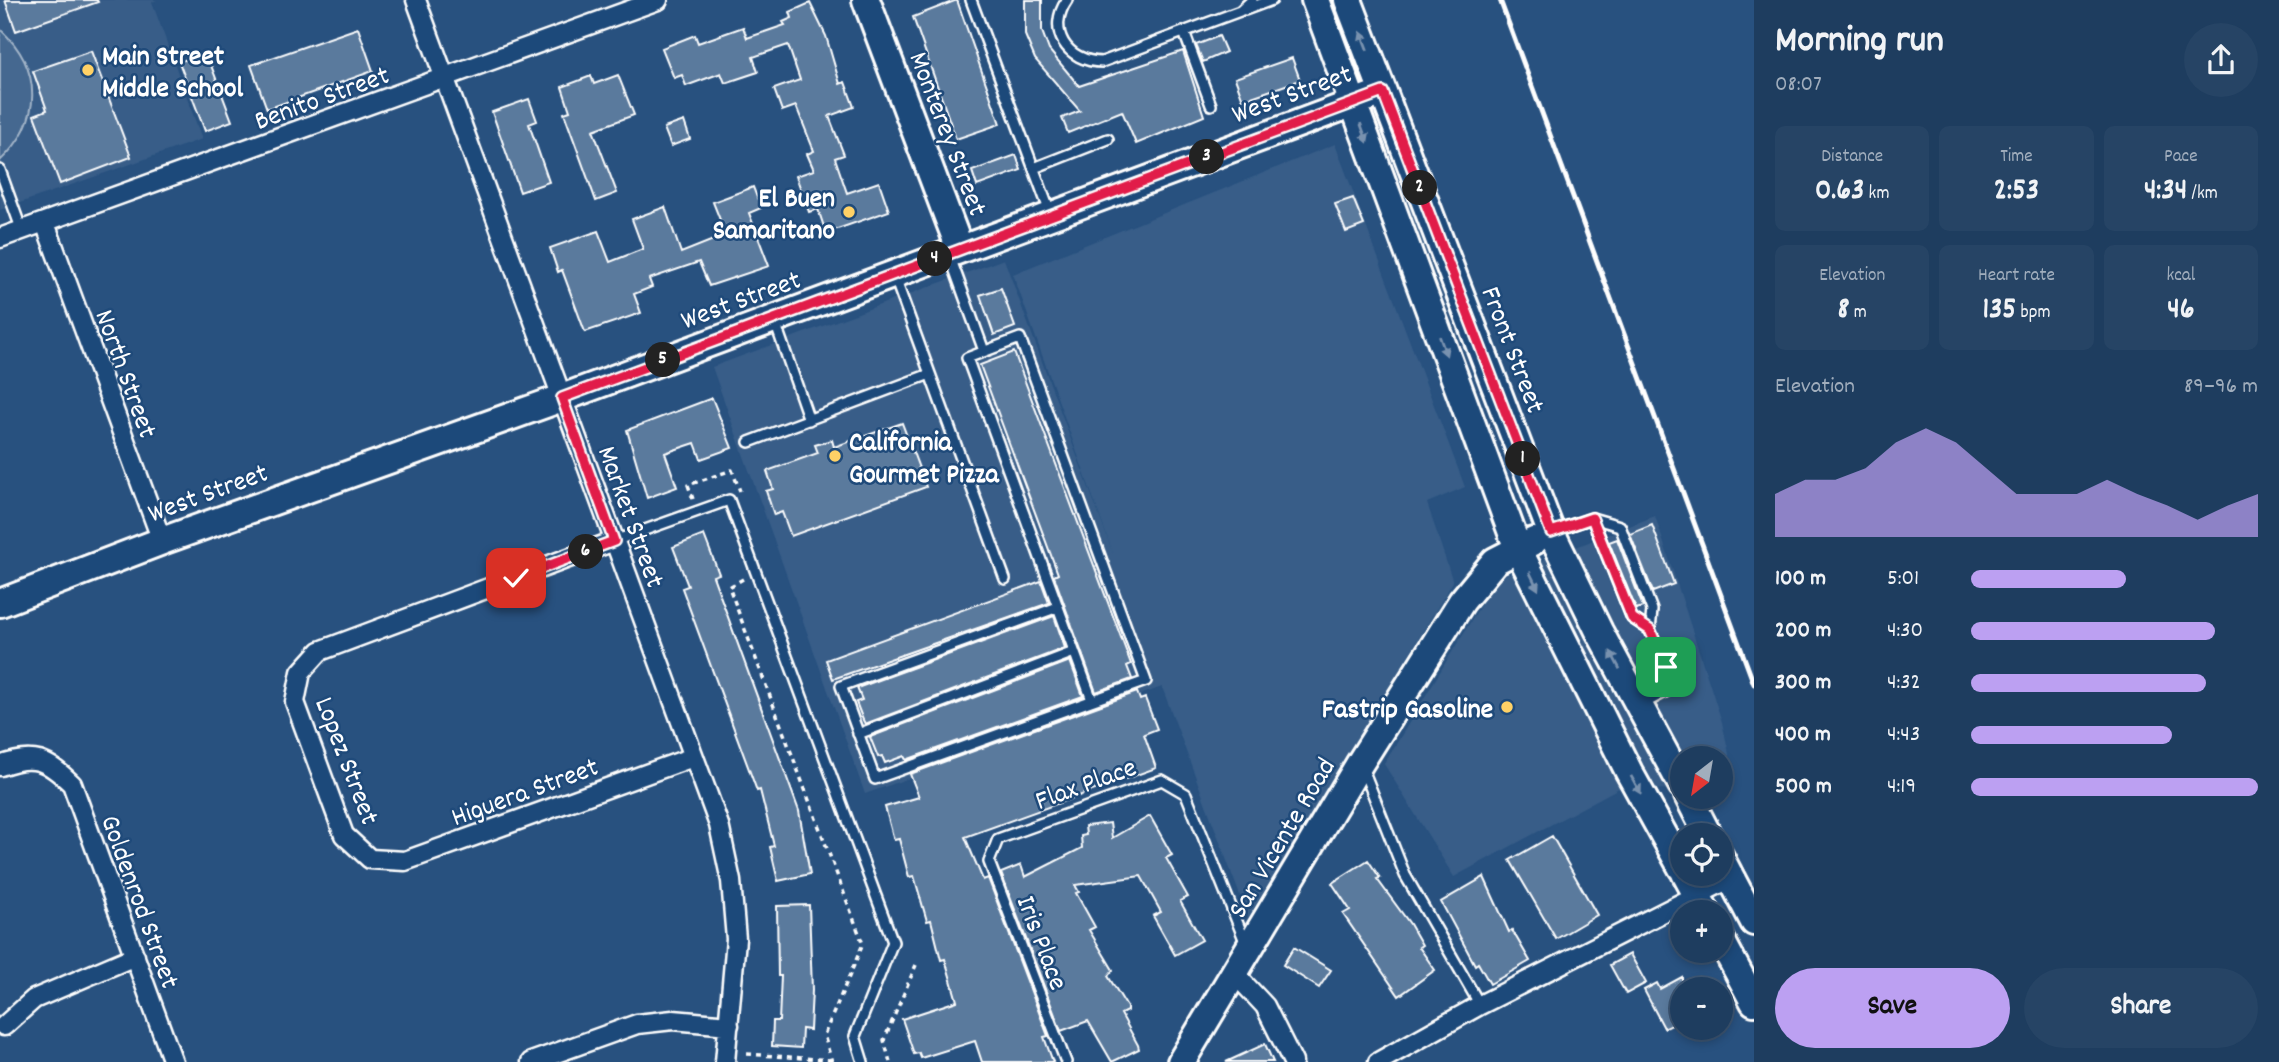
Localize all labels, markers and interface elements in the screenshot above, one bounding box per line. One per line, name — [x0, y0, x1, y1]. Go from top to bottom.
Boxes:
text: Morning run — [1775, 15, 1944, 70]
button: share — [2184, 23, 2258, 97]
one-way arrow — [1358, 31, 1369, 52]
place label: Main Street Middle School — [102, 39, 244, 111]
street label: Monterey Street — [896, 47, 995, 223]
street label: West Street — [1227, 57, 1358, 137]
street label: Benito Street — [250, 58, 396, 144]
marker: Main Street Middle School — [80, 62, 96, 78]
text: 08:07 — [1775, 69, 1822, 102]
one-way arrow — [1359, 122, 1370, 143]
pin: 3 — [1190, 140, 1224, 174]
text: 3 — [1202, 143, 1211, 170]
text: Distance — [1821, 144, 1883, 171]
text: Time — [2000, 144, 2033, 171]
text: Pace — [2164, 144, 2198, 171]
pin: 2 — [1402, 170, 1438, 206]
text: 0.63 — [1815, 171, 1864, 214]
text: 2:53 — [1994, 171, 2039, 214]
text: 4:34 — [2144, 171, 2187, 214]
text: 2 — [1415, 174, 1424, 201]
place label: El Buen Samaritano — [713, 181, 835, 253]
text: km — [1864, 181, 1889, 208]
text: /km — [2187, 181, 2218, 208]
marker: El Buen Samaritano — [841, 204, 857, 220]
pin: 4 — [918, 242, 953, 276]
text: 4 — [931, 245, 938, 272]
street label: West Street — [676, 263, 807, 343]
text: Elevation — [1819, 263, 1885, 290]
text: Heart rate — [1978, 263, 2055, 290]
text: kcal — [2166, 263, 2195, 290]
street label: Front Street — [1468, 282, 1553, 420]
text: 8 — [1837, 290, 1849, 333]
text: 135 — [1982, 290, 2016, 333]
text: 46 — [2167, 290, 2194, 333]
text: m — [1849, 300, 1867, 327]
text: bpm — [2016, 300, 2051, 327]
street label: North Street — [82, 305, 165, 445]
one-way arrow — [1438, 336, 1449, 357]
pin: 5 — [646, 342, 680, 378]
text: 5 — [658, 346, 667, 373]
text: Elevation — [1775, 371, 1855, 404]
text: 89–96 m — [2184, 371, 2258, 404]
place label: California Gourmet Pizza — [849, 425, 999, 497]
street label: Market Street — [584, 441, 672, 594]
pin: 1 — [1506, 442, 1540, 476]
text: 1 — [1520, 445, 1525, 472]
marker: California Gourmet Pizza — [827, 448, 843, 464]
street label: West Street — [143, 456, 274, 536]
pin: 6 — [568, 534, 604, 570]
text: 6 — [581, 538, 590, 565]
pin — [486, 548, 546, 608]
icon: check — [497, 559, 535, 597]
text: 100 m — [1775, 563, 1826, 596]
text: 5:01 — [1887, 563, 1919, 596]
one-way arrow — [1528, 571, 1540, 591]
text: 200 m — [1775, 615, 1831, 648]
text: 4:30 — [1887, 615, 1923, 648]
pin — [1636, 637, 1696, 697]
icon: arrive — [1647, 648, 1685, 686]
one-way arrow — [1609, 650, 1621, 670]
text: 300 m — [1775, 667, 1831, 700]
text: 4:32 — [1887, 667, 1921, 700]
street label: Lopez Street — [302, 692, 387, 832]
place label: Fastrip Gasoline — [1322, 692, 1493, 732]
marker: Fastrip Gasoline — [1499, 699, 1515, 715]
text: 400 m — [1775, 719, 1831, 752]
text: 4:43 — [1887, 719, 1920, 752]
north arrow — [1670, 746, 1732, 808]
map controls — [1670, 746, 1733, 1040]
street label: Higuera Street — [446, 750, 605, 840]
street label: Flax Place — [1030, 750, 1143, 823]
street label: San Vicente Road — [1220, 752, 1348, 928]
text: 500 m — [1775, 771, 1832, 804]
text: 4:19 — [1887, 771, 1916, 804]
one-way arrow — [1630, 775, 1642, 794]
street label: Goldenrod Street — [87, 810, 187, 995]
button: locate — [1670, 823, 1733, 886]
street label: Iris Place — [1003, 891, 1076, 997]
button: + — [1670, 900, 1733, 963]
button: Save — [1775, 968, 2010, 1048]
button: Share — [2024, 968, 2258, 1048]
button: − — [1670, 977, 1733, 1040]

